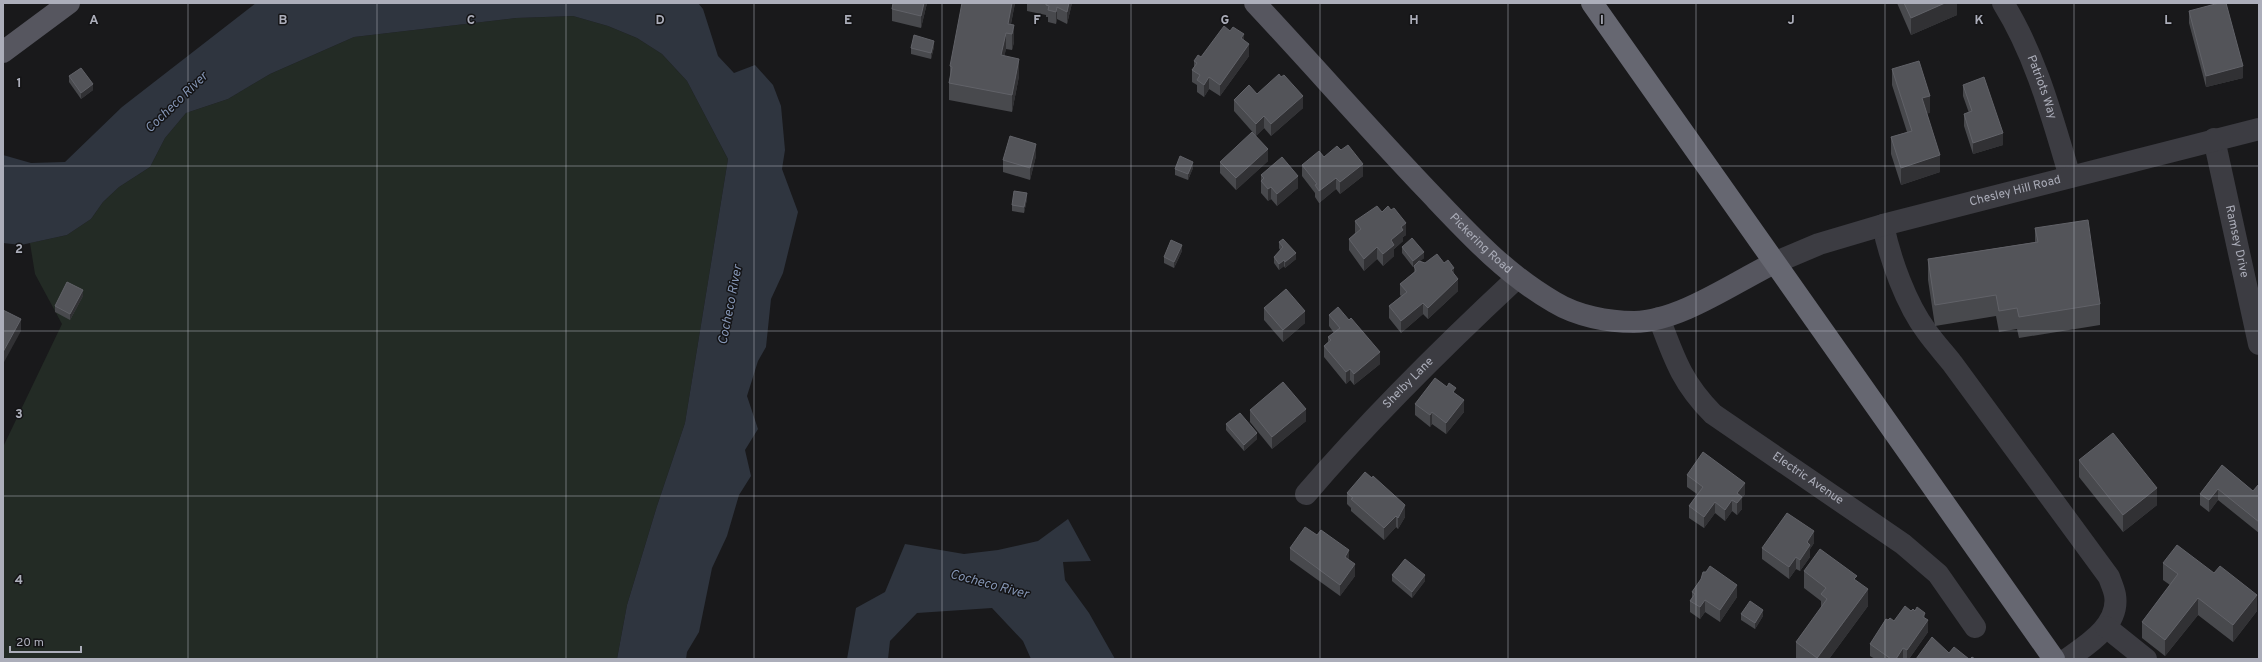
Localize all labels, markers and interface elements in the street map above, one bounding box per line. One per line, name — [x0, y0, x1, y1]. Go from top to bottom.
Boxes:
text: A — [89, 13, 99, 29]
text: B — [279, 13, 288, 29]
text: C — [467, 13, 475, 29]
text: D — [655, 13, 665, 29]
text: E — [844, 13, 852, 29]
text: F — [1033, 13, 1041, 29]
text: G — [1221, 13, 1230, 29]
text: H — [1409, 13, 1419, 29]
text: I — [1600, 13, 1604, 29]
text: J — [1787, 13, 1795, 29]
text: K — [1974, 13, 1984, 29]
text: L — [2164, 13, 2172, 29]
street label: Patriots Way — [2023, 53, 2060, 121]
water label: Cocheco River — [142, 69, 212, 137]
text: 1 — [16, 76, 22, 92]
street label: Chesley Hill Road — [1968, 172, 2063, 211]
street label: Ramsey Drive — [2221, 204, 2252, 279]
street label: Pickering Road — [1446, 210, 1515, 278]
text: 2 — [15, 242, 23, 258]
water label: Cocheco River — [715, 263, 747, 346]
street label: Shelby Lane — [1380, 354, 1437, 412]
text: 3 — [15, 407, 23, 423]
street label: Electric Avenue — [1769, 449, 1847, 509]
water label: Cocheco River — [948, 567, 1031, 603]
text: 4 — [15, 573, 23, 589]
scale bar — [10, 628, 81, 654]
text: 20 m — [16, 635, 44, 651]

